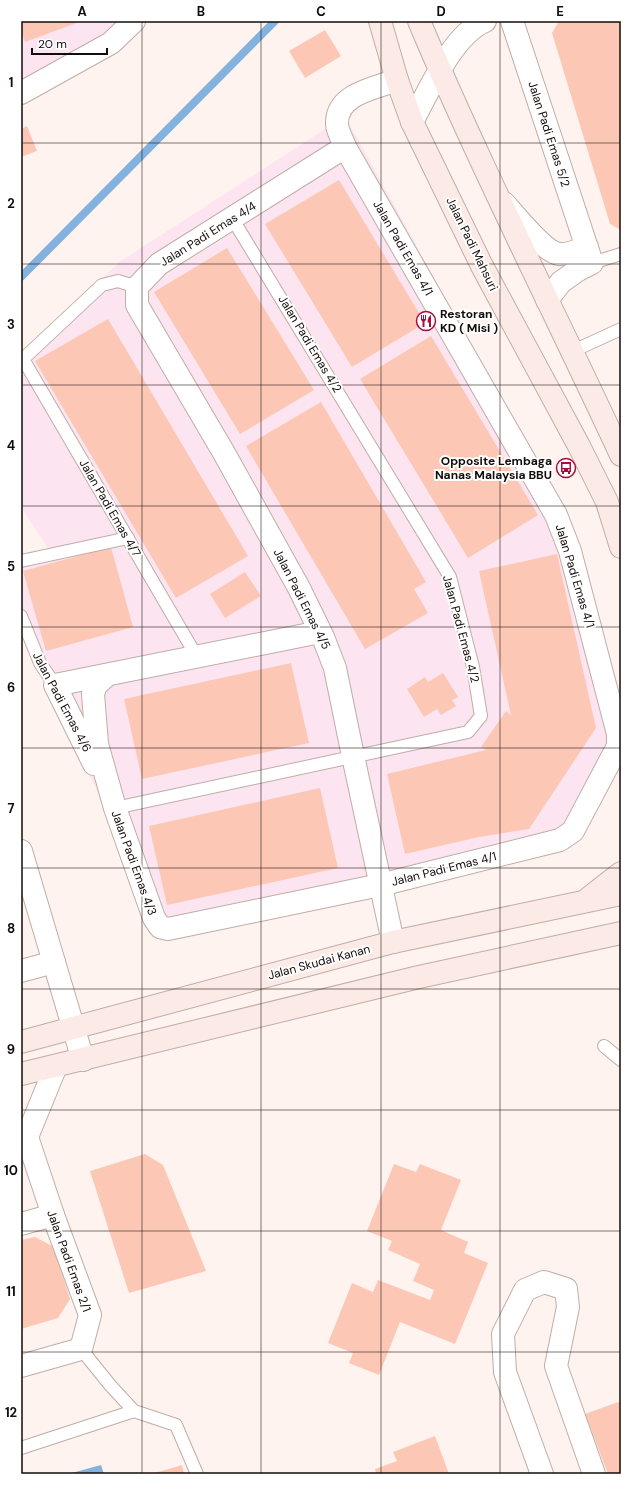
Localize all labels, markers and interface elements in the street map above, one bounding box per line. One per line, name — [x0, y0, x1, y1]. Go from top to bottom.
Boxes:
text: A — [77, 3, 87, 20]
text: B — [197, 3, 205, 20]
text: C — [316, 3, 326, 20]
text: D — [436, 3, 446, 20]
text: E — [556, 3, 564, 20]
scale bar — [32, 30, 107, 56]
text: 20 m — [38, 36, 67, 52]
text: 1 — [9, 74, 13, 91]
street label: Jalan Padi Emas 5/2 — [524, 79, 574, 189]
street label: Jalan Padi Mahsuri — [442, 194, 502, 294]
text: 2 — [7, 195, 15, 212]
street label: Jalan Padi Emas 4/1 — [369, 197, 437, 299]
street label: Jalan Padi Emas 4/4 — [157, 198, 259, 270]
street label: Jalan Padi Emas 4/2 — [275, 292, 345, 396]
place label: Restoran KD ( Misi ) — [440, 306, 498, 336]
restaurant icon: Restoran KD ( Misi ) — [415, 310, 437, 332]
text: 3 — [7, 316, 15, 333]
text: 4 — [7, 437, 15, 454]
place label: Opposite Lembaga Nanas Malaysia BBU — [435, 453, 552, 483]
street label: Jalan Padi Emas 4/7 — [76, 456, 144, 560]
bus stop icon: Opposite Lembaga Nanas Malaysia BBU — [555, 457, 577, 479]
street label: Jalan Padi Emas 4/1 — [552, 522, 598, 630]
street label: Jalan Padi Emas 4/5 — [270, 546, 334, 652]
text: 5 — [7, 558, 15, 575]
street label: Jalan Padi Emas 4/2 — [439, 573, 483, 685]
street label: Jalan Padi Emas 4/6 — [29, 649, 95, 755]
text: 6 — [7, 679, 15, 696]
text: 7 — [8, 800, 15, 817]
street label: Jalan Padi Emas 4/3 — [108, 808, 160, 918]
street label: Jalan Padi Emas 4/1 — [390, 848, 498, 890]
text: 8 — [7, 920, 15, 937]
street label: Jalan Skudai Kanan — [266, 941, 372, 983]
text: 9 — [7, 1041, 15, 1058]
text: 10 — [4, 1162, 18, 1179]
street label: Jalan Padi Emas 2/1 — [43, 1208, 95, 1314]
text: 11 — [6, 1283, 16, 1300]
text: 12 — [5, 1404, 17, 1421]

